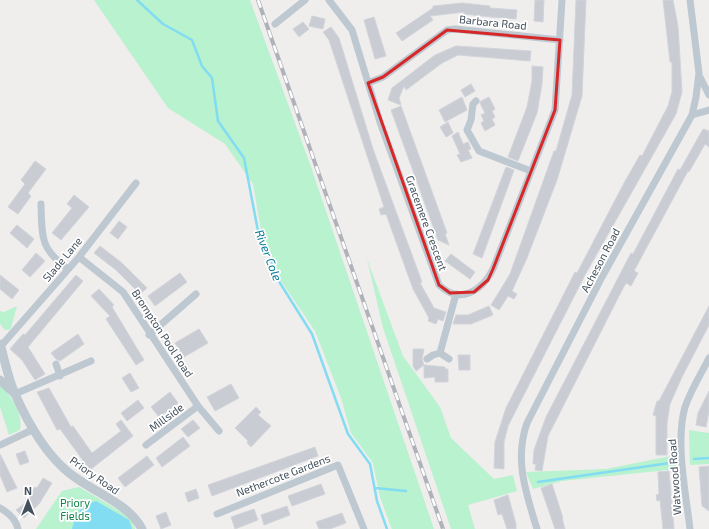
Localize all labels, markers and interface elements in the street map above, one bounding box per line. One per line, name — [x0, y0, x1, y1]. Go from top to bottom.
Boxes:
street label: Barbara Road — [459, 12, 527, 32]
street label: Gracemere Crescent — [404, 174, 450, 272]
street label: Acheson Road — [578, 226, 622, 294]
water label: River Cole — [253, 227, 285, 283]
street label: Slade Lane — [40, 234, 84, 284]
street label: Brompton Pool Road — [130, 287, 196, 379]
street label: Millside — [146, 400, 186, 434]
street label: Watwood Road — [665, 439, 683, 515]
street label: Nethercote Gardens — [234, 451, 332, 499]
street label: Priory Road — [68, 453, 122, 497]
north arrow — [8, 481, 48, 521]
text: N — [24, 484, 32, 497]
park label: Priory Fields — [60, 496, 90, 522]

